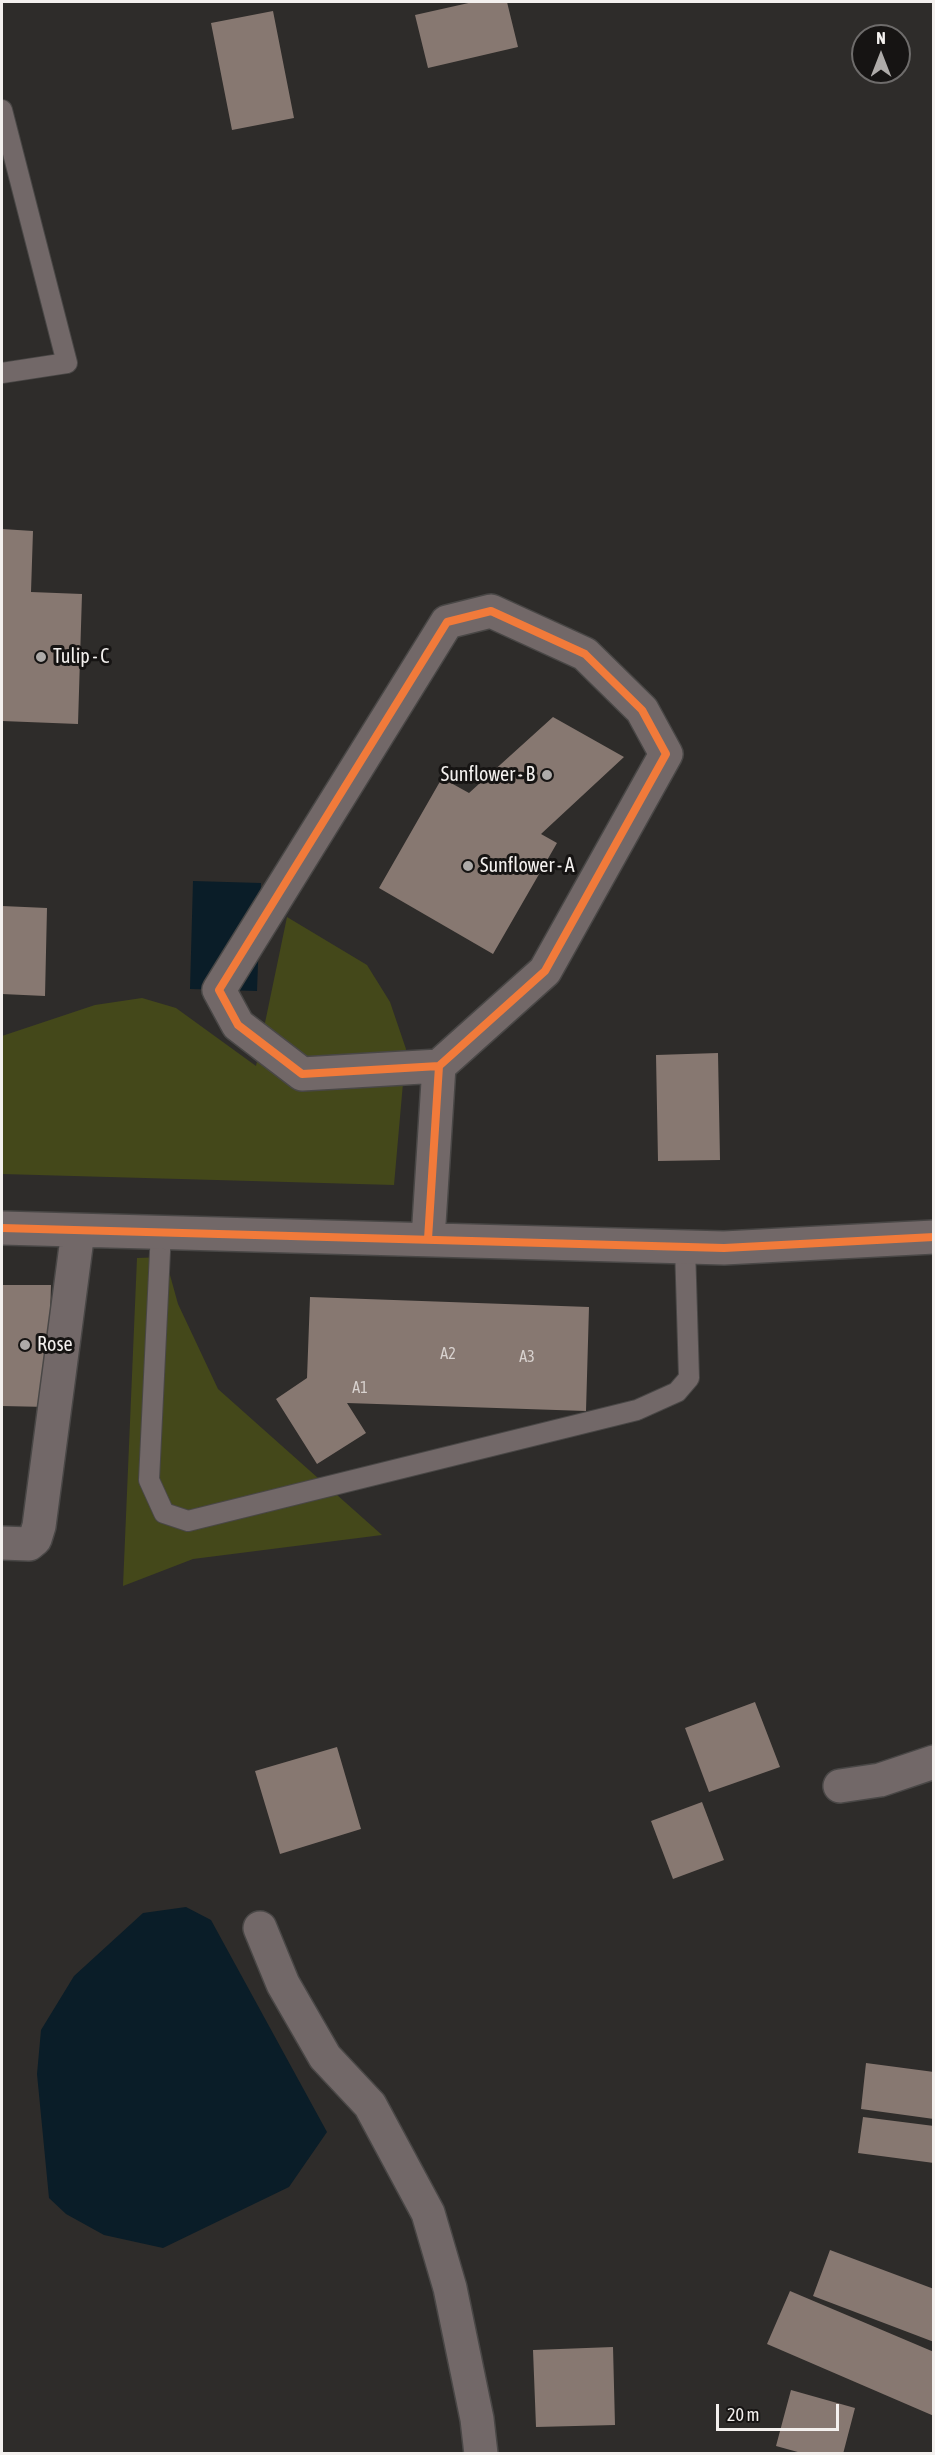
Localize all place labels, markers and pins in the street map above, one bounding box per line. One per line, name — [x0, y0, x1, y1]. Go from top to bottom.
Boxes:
place label: Tulip - C — [53, 645, 109, 669]
marker: Tulip - C — [34, 650, 48, 664]
place label: Sunflower - B — [441, 763, 535, 787]
marker: Sunflower - B — [540, 768, 554, 782]
place label: Sunflower - A — [480, 854, 575, 878]
marker: Sunflower - A — [461, 859, 475, 873]
place label: Rose — [37, 1333, 73, 1357]
marker: Rose — [18, 1338, 32, 1352]

